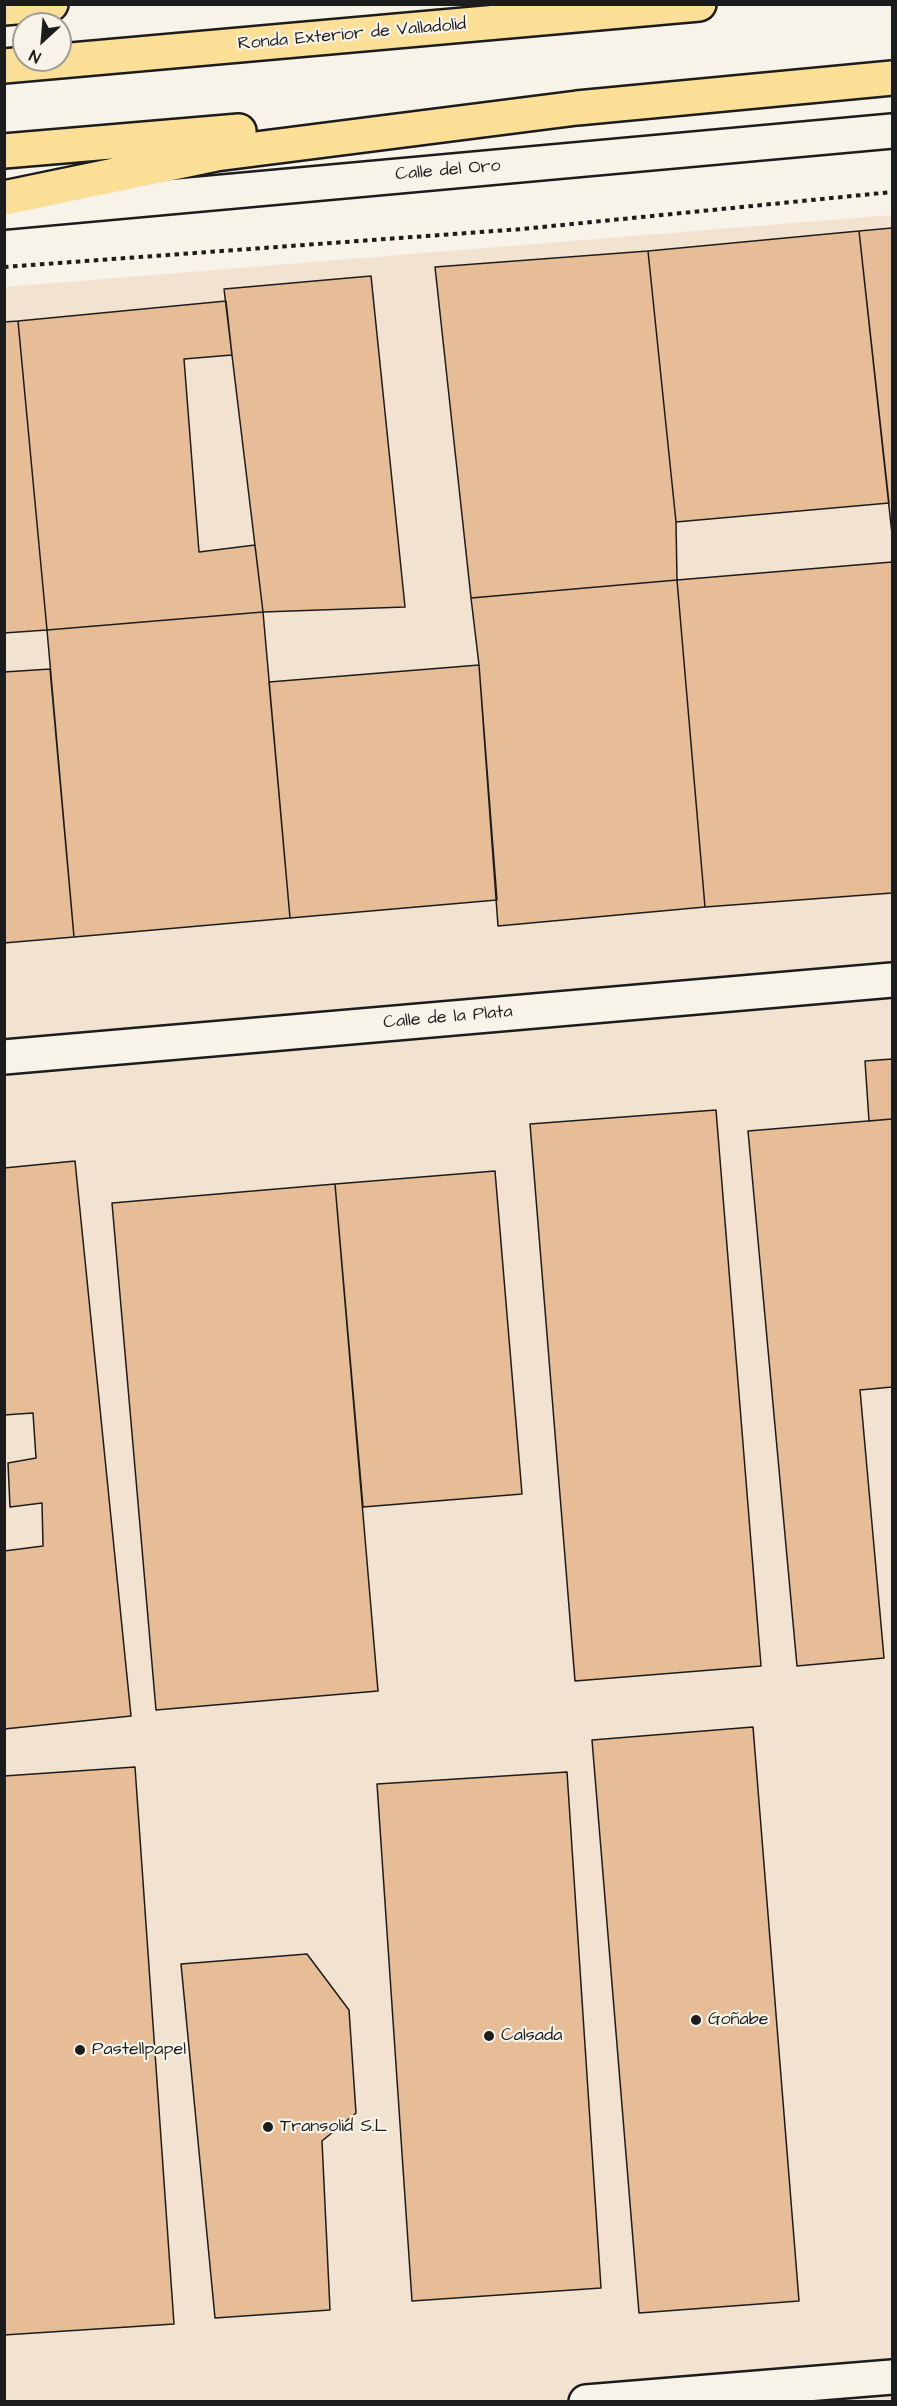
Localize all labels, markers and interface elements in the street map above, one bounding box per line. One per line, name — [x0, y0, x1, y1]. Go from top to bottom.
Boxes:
north arrow — [12, 12, 72, 72]
street label: Ronda Exterior de Valladolid — [237, 14, 467, 56]
text: N — [26, 44, 44, 68]
street label: Calle del Oro — [394, 156, 502, 186]
street label: Calle de la Plata — [382, 1002, 514, 1034]
place label: Goñabe — [708, 2009, 769, 2031]
marker: Goñabe — [689, 2013, 703, 2027]
place label: Calsada — [501, 2025, 562, 2047]
marker: Calsada — [482, 2029, 496, 2043]
place label: Pastellpapel — [92, 2039, 186, 2061]
marker: Pastellpapel — [73, 2043, 87, 2057]
place label: Transolid S.L — [280, 2116, 387, 2138]
marker: Transolid S.L — [261, 2120, 275, 2134]

